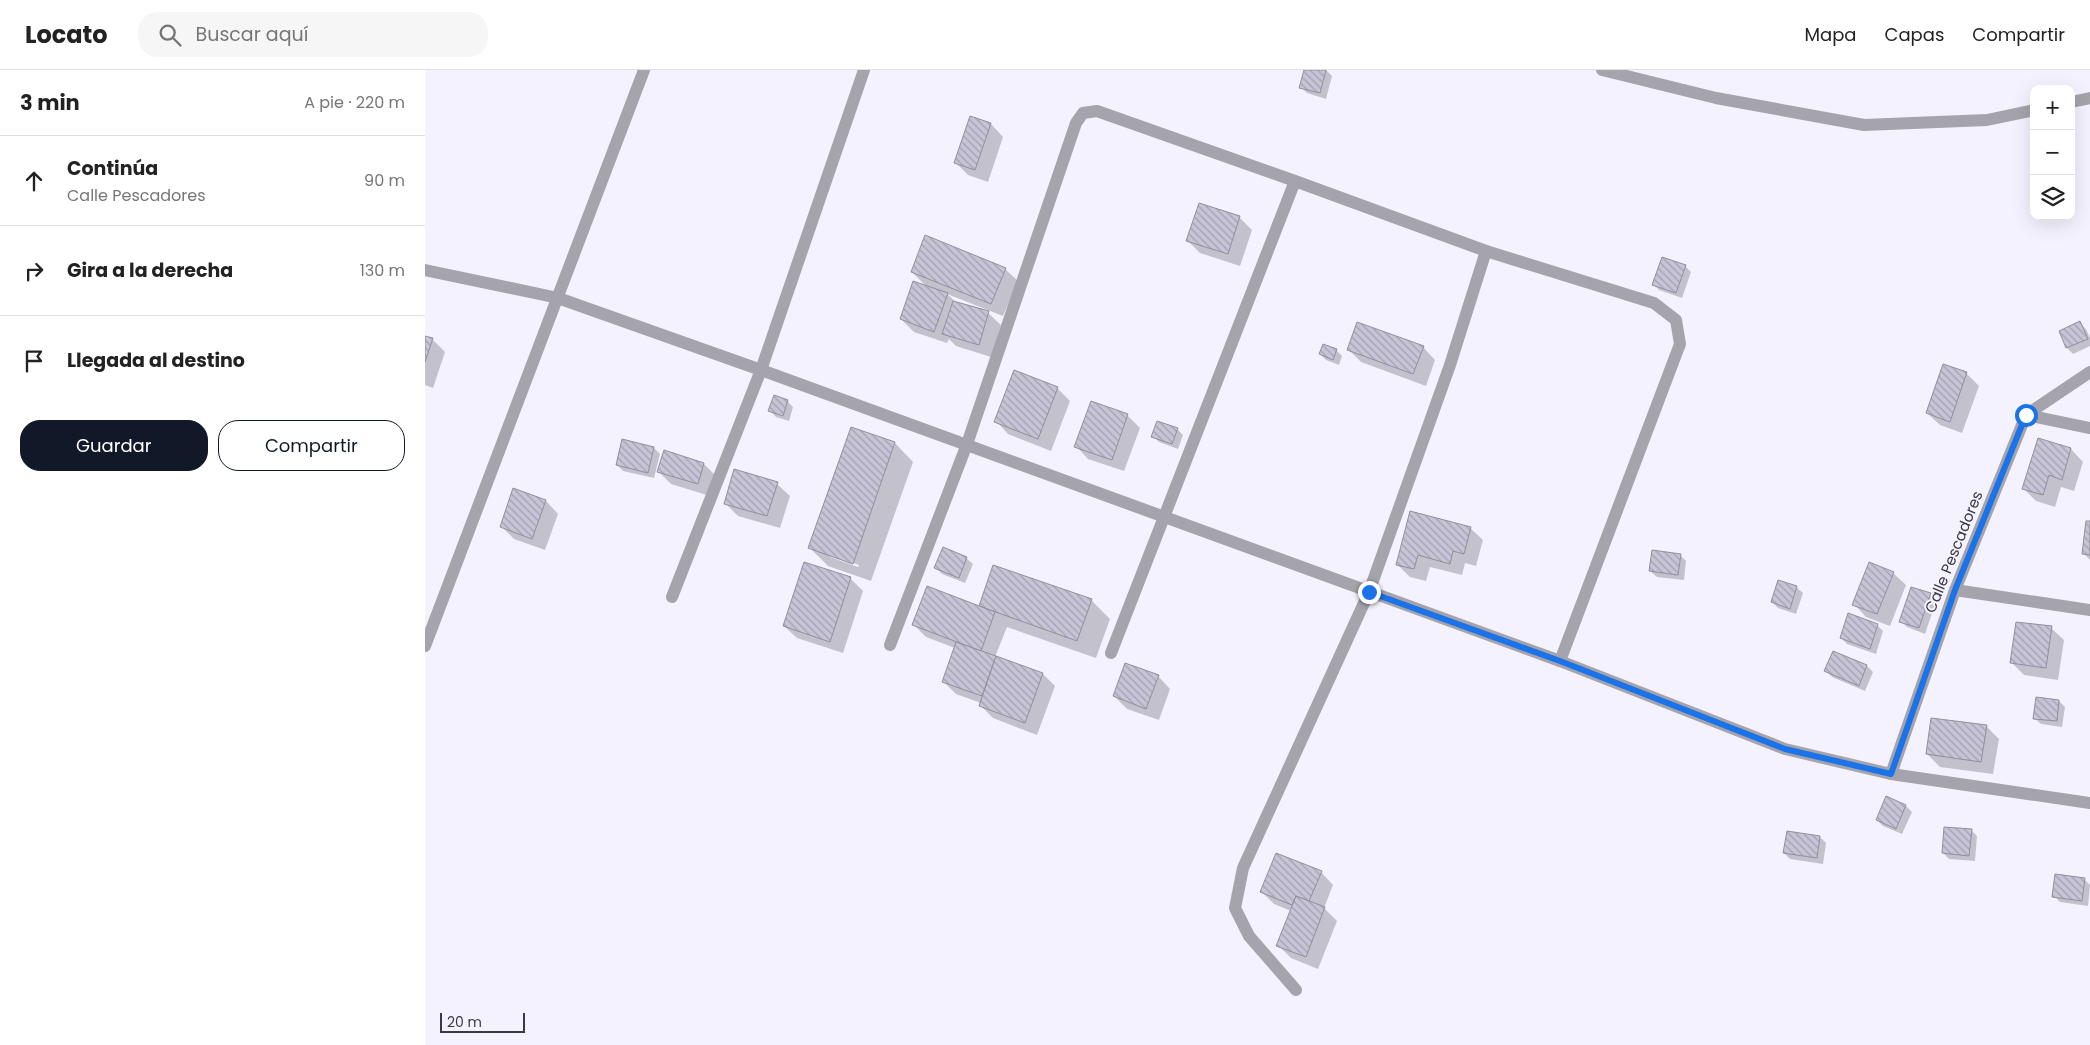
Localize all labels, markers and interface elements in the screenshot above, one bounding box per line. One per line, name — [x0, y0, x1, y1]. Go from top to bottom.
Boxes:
search box — [138, 12, 488, 57]
text: Locato — [25, 18, 108, 51]
icon: search — [156, 21, 184, 49]
text: Buscar aquí — [196, 21, 308, 48]
text: Mapa — [1804, 22, 1857, 47]
text: Capas — [1885, 22, 1944, 47]
text: Compartir — [1972, 22, 2065, 47]
map controls — [2030, 85, 2075, 220]
button: + — [2030, 85, 2075, 130]
text: 3 min — [20, 88, 80, 117]
text: A pie · 220 m — [304, 91, 405, 114]
button: − — [2030, 130, 2075, 175]
text: Continúa — [67, 155, 158, 182]
icon: ahead — [20, 167, 48, 195]
text: 90 m — [364, 169, 405, 192]
button: layers — [2030, 175, 2075, 220]
text: Calle Pescadores — [67, 184, 206, 207]
icon: right — [20, 257, 48, 285]
text: Gira a la derecha — [67, 257, 233, 284]
text: 130 m — [360, 259, 405, 282]
icon: arrive — [20, 347, 48, 375]
text: Llegada al destino — [67, 347, 245, 374]
route start — [2015, 404, 2038, 427]
button: Guardar — [20, 420, 208, 471]
button: Compartir — [218, 420, 405, 471]
street label: Calle Pescadores — [1919, 487, 1988, 616]
route end — [1358, 581, 1381, 604]
scale bar — [440, 1010, 525, 1033]
text: 20 m — [447, 1012, 482, 1032]

